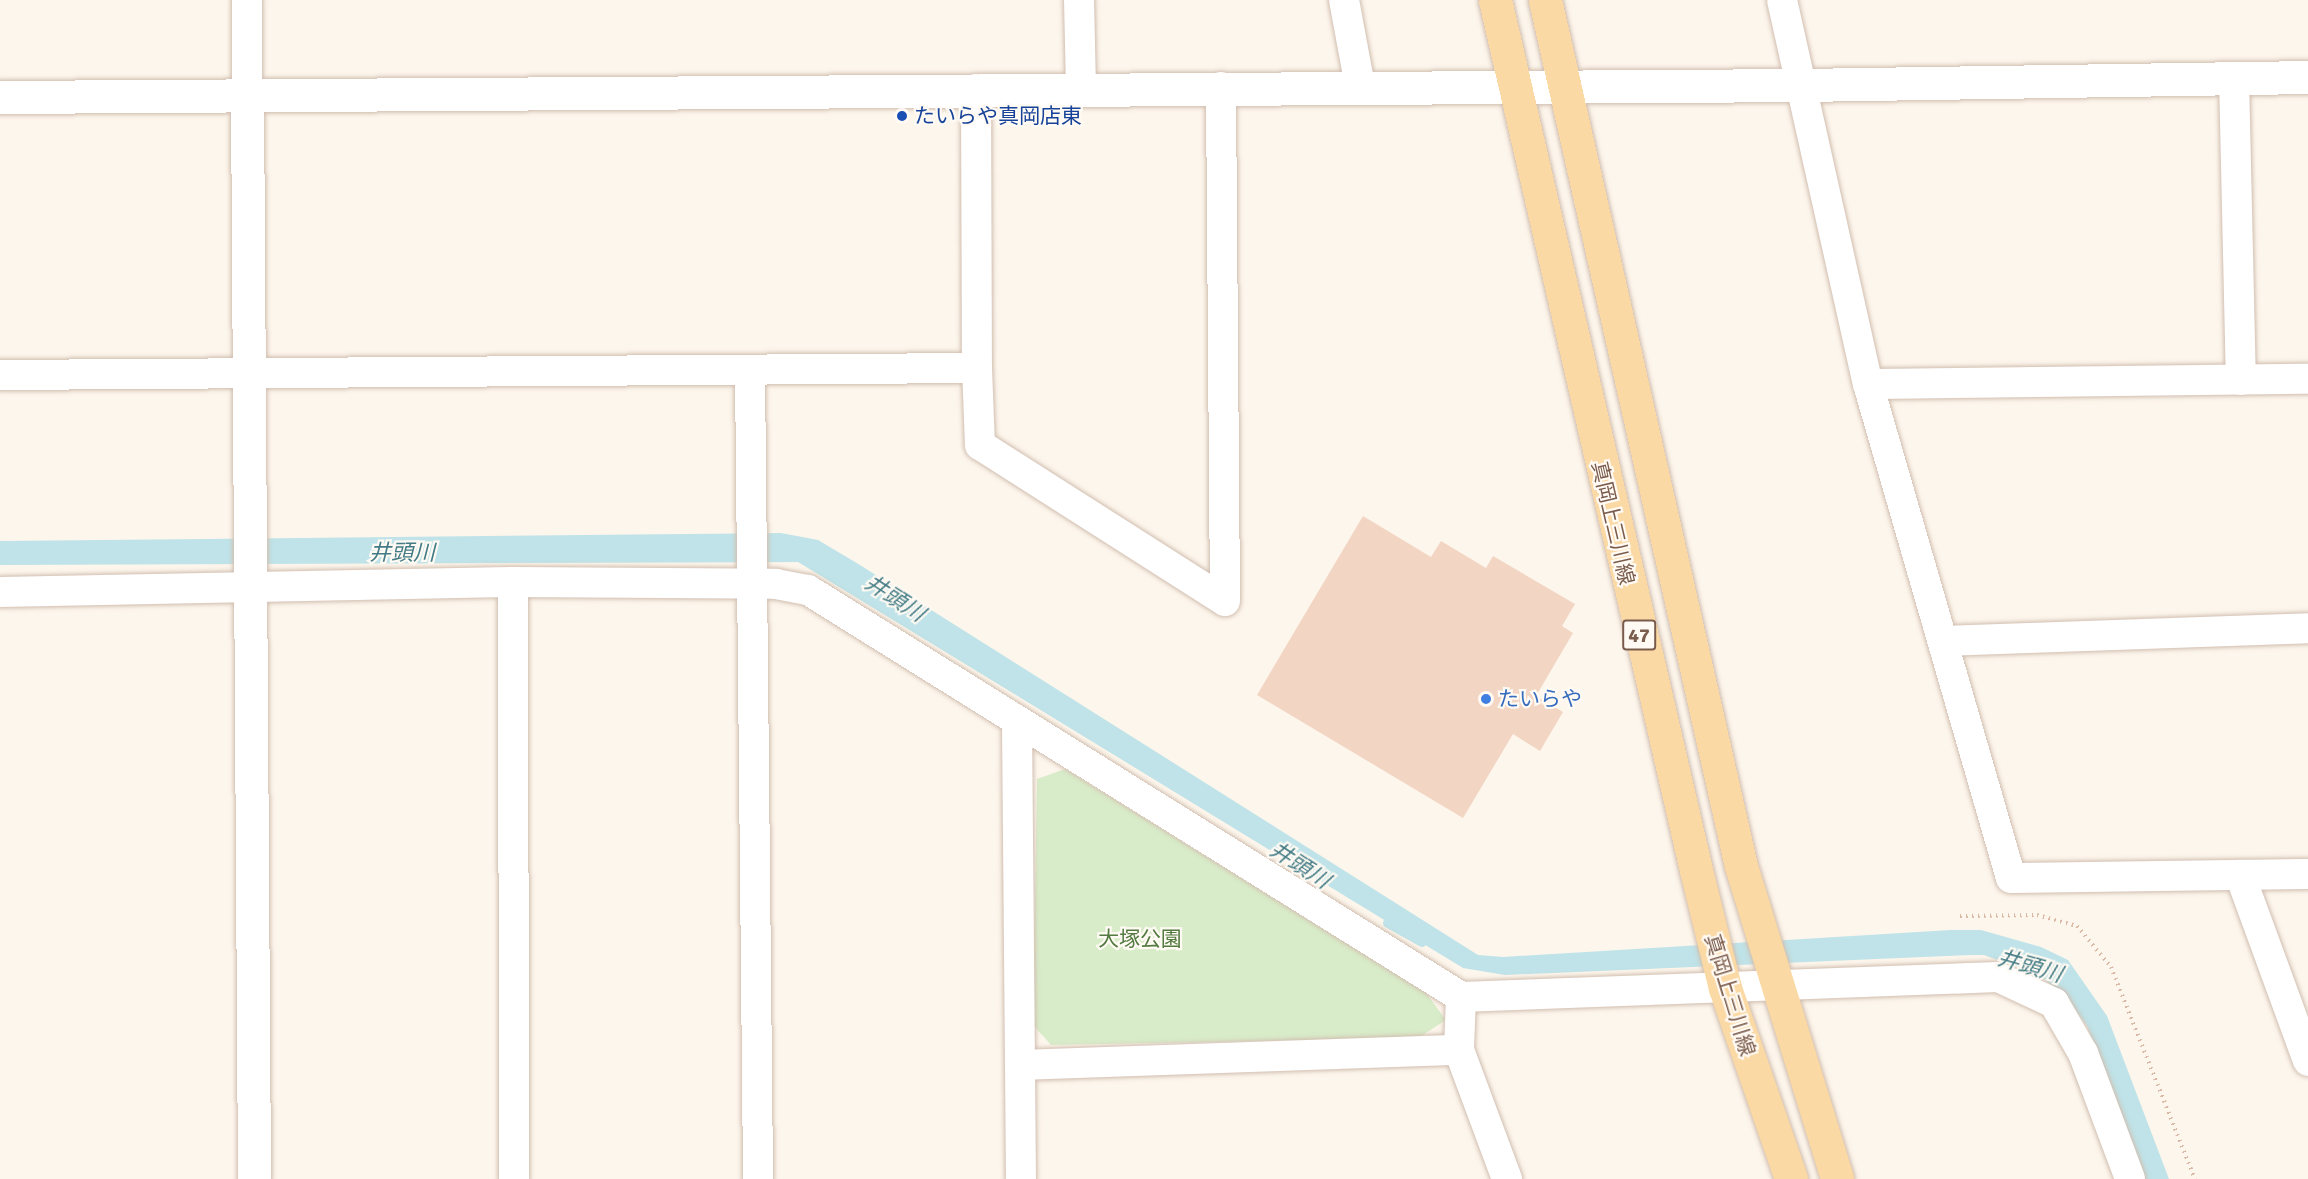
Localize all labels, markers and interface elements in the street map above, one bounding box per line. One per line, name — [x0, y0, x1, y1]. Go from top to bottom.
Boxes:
place label: たいらや真岡店東 — [914, 103, 1082, 129]
marker: たいらや真岡店東 — [895, 109, 909, 123]
street label: 真岡上三川線 — [1587, 459, 1639, 587]
water label: 井頭川 — [369, 540, 435, 566]
water label: 井頭川 — [860, 569, 930, 627]
road number: 47 — [1621, 618, 1657, 652]
place label: たいらや — [1498, 686, 1582, 712]
marker: たいらや — [1479, 692, 1493, 706]
water label: 井頭川 — [1265, 836, 1335, 894]
park label: 大塚公園 — [1098, 926, 1182, 952]
street label: 真岡上三川線 — [1700, 931, 1760, 1059]
water label: 井頭川 — [1995, 944, 2065, 988]

